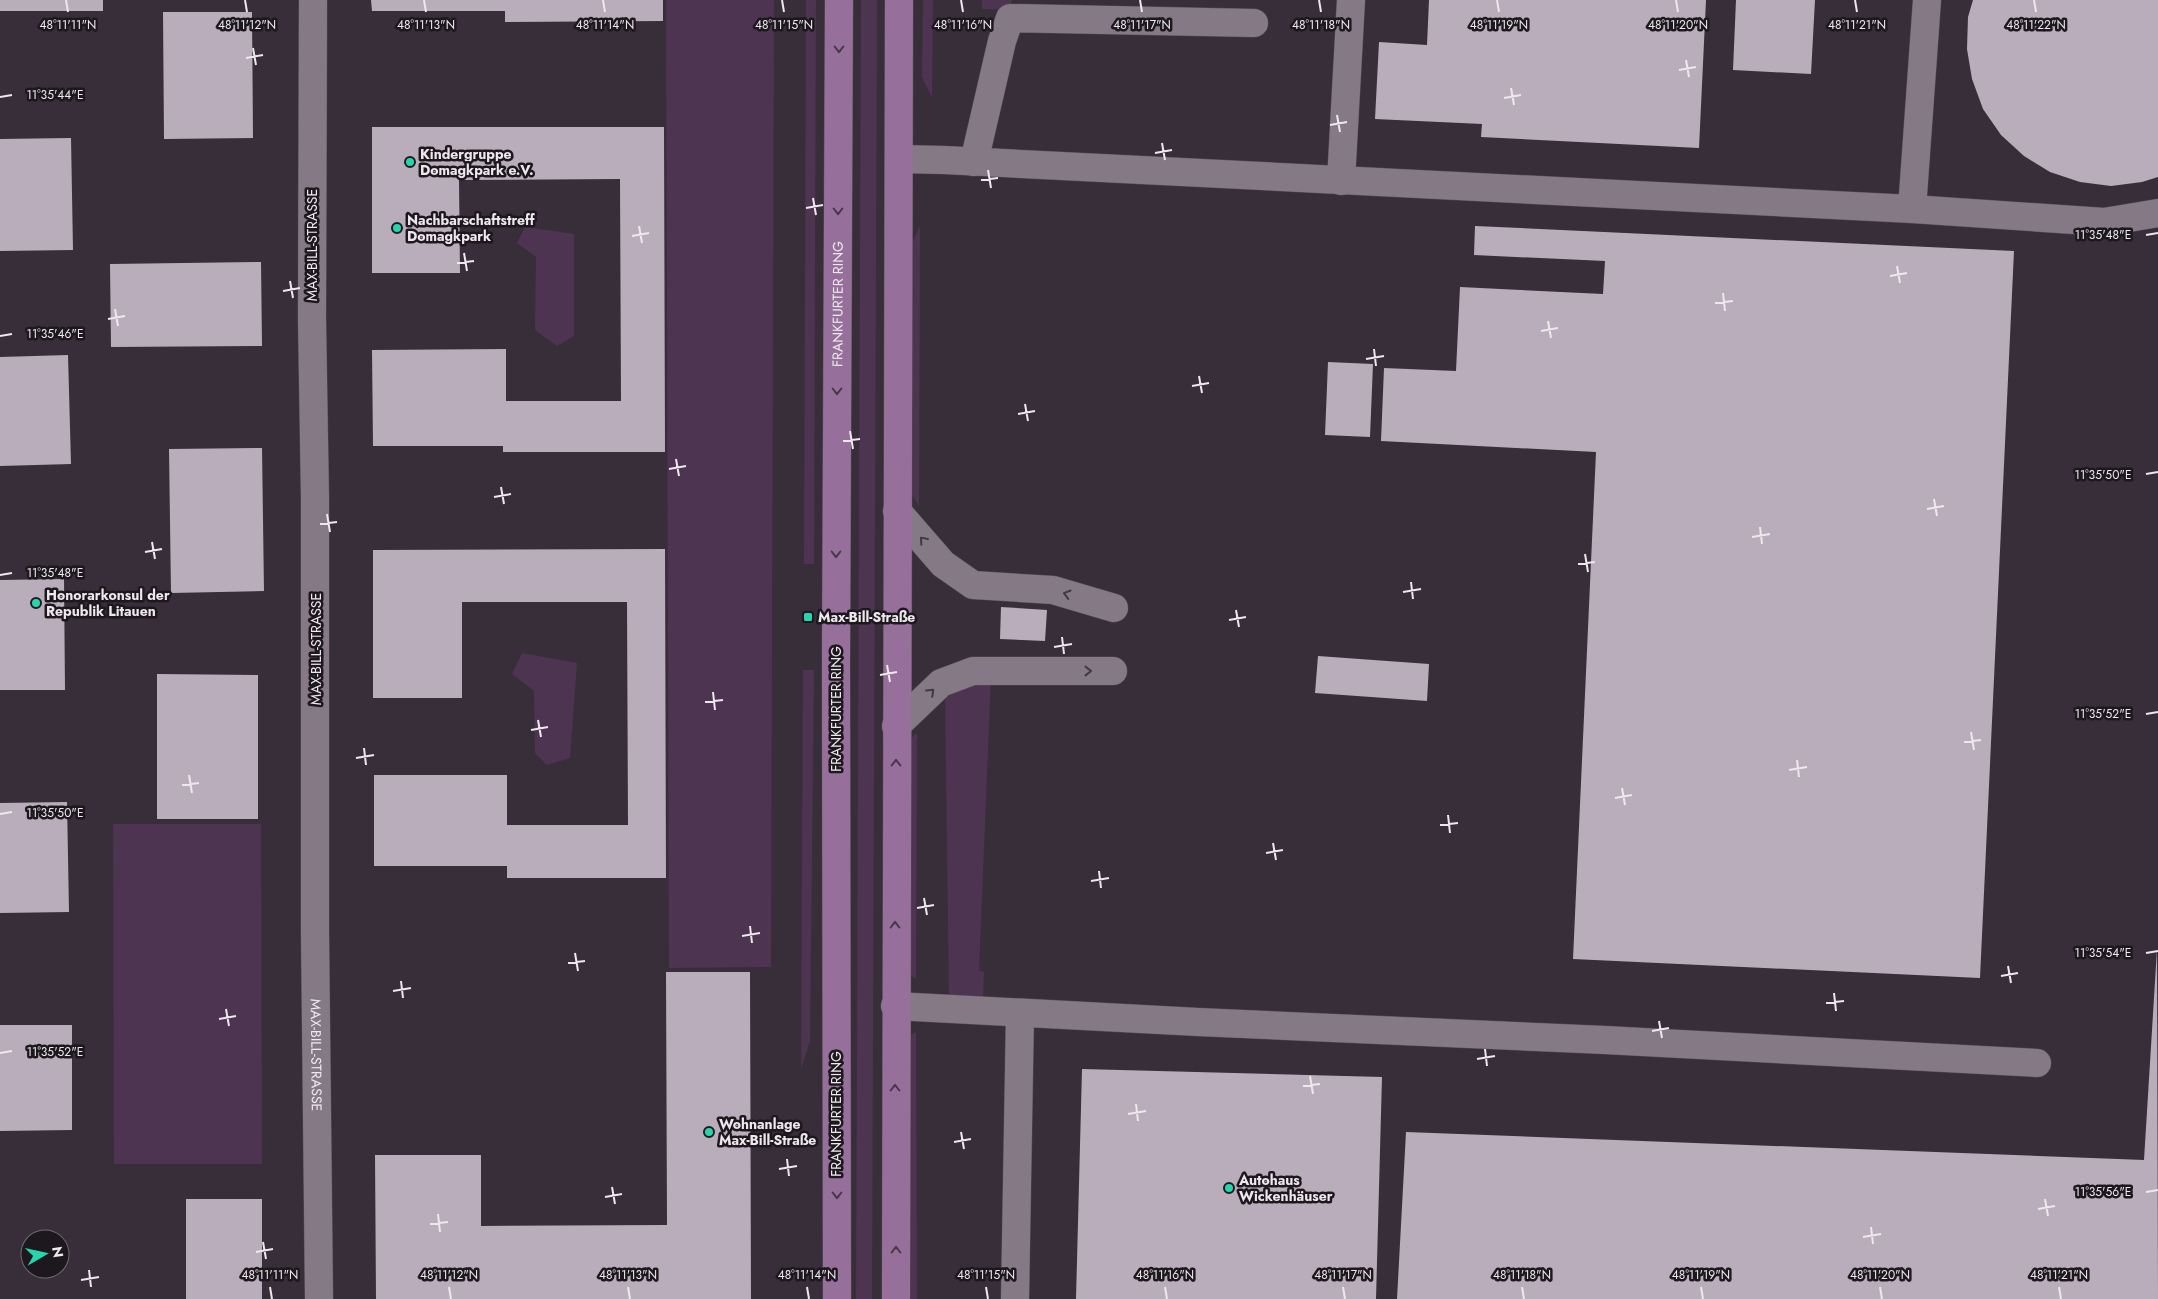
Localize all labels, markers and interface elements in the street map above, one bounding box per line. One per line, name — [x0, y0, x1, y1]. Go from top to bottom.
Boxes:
text: 48°11'11"N — [40, 16, 96, 34]
text: 48°11'12"N — [218, 16, 276, 34]
text: 48°11'13"N — [397, 16, 455, 34]
text: 48°11'14"N — [576, 16, 634, 34]
text: 48°11'15"N — [755, 16, 813, 34]
text: 48°11'16"N — [934, 16, 992, 34]
text: 48°11'17"N — [1113, 16, 1171, 34]
text: 48°11'18"N — [1292, 16, 1350, 34]
text: 48°11'19"N — [1470, 16, 1528, 34]
text: 48°11'20"N — [1648, 16, 1708, 34]
text: 48°11'21"N — [1828, 16, 1886, 34]
text: 48°11'22"N — [2006, 16, 2066, 34]
one-way arrow — [834, 45, 844, 53]
text: 11°35'44"E — [26, 86, 84, 104]
place label: Kindergruppe Domagkpark e.V. — [420, 144, 534, 180]
marker: Kindergruppe Domagkpark e.V. — [404, 156, 416, 168]
street label: MAX-BILL-STRASSE — [302, 189, 322, 301]
one-way arrow — [833, 207, 844, 215]
place label: Nachbarschaftstreff Domagkpark — [407, 210, 536, 246]
marker: Nachbarschaftstreff Domagkpark — [391, 222, 403, 234]
text: 11°35'48"E — [2075, 226, 2131, 244]
street label: FRANKFURTER RING — [827, 241, 848, 367]
text: 11°35'46"E — [27, 325, 83, 343]
one-way arrow — [832, 388, 842, 395]
text: 11°35'50"E — [2074, 466, 2132, 484]
one-way arrow — [919, 537, 928, 546]
one-way arrow — [831, 550, 841, 558]
text: 11°35'48"E — [27, 564, 83, 582]
place label: Honorarkonsul der Republik Litauen — [46, 585, 170, 621]
one-way arrow — [1063, 590, 1071, 600]
street label: MAX-BILL-STRASSE — [306, 593, 326, 705]
marker: Honorarkonsul der Republik Litauen — [30, 597, 42, 609]
place label: Max-Bill-Straße — [818, 607, 915, 627]
marker: Max-Bill-Straße — [802, 611, 814, 623]
street label: FRANKFURTER RING — [826, 646, 846, 772]
one-way arrow — [1084, 666, 1092, 676]
one-way arrow — [926, 689, 935, 698]
text: 11°35'52"E — [2075, 705, 2131, 723]
one-way arrow — [891, 759, 901, 766]
text: 11°35'50"E — [26, 804, 84, 822]
one-way arrow — [890, 921, 900, 929]
text: 11°35'54"E — [2075, 944, 2131, 962]
street label: MAX-BILL-STRASSE — [306, 999, 327, 1111]
text: 11°35'52"E — [27, 1043, 83, 1061]
street label: FRANKFURTER RING — [826, 1051, 846, 1177]
one-way arrow — [890, 1084, 900, 1092]
place label: Wohnanlage Max-Bill-Straße — [719, 1114, 816, 1150]
marker: Wohnanlage Max-Bill-Straße — [703, 1126, 715, 1138]
place label: Autohaus Wickenhäuser — [1238, 1170, 1333, 1206]
marker: Autohaus Wickenhäuser — [1223, 1182, 1235, 1194]
text: 11°35'56"E — [2075, 1183, 2131, 1201]
one-way arrow — [832, 1192, 842, 1199]
north arrow — [20, 1229, 70, 1279]
text: N — [47, 1245, 69, 1259]
one-way arrow — [891, 1246, 901, 1254]
text: 48°11'11"N — [242, 1266, 298, 1284]
text: 48°11'12"N — [420, 1266, 478, 1284]
text: 48°11'13"N — [599, 1266, 657, 1284]
text: 48°11'14"N — [778, 1266, 836, 1284]
text: 48°11'15"N — [957, 1266, 1015, 1284]
text: 48°11'16"N — [1136, 1266, 1194, 1284]
text: 48°11'17"N — [1314, 1266, 1372, 1284]
text: 48°11'18"N — [1493, 1266, 1551, 1284]
text: 48°11'19"N — [1672, 1266, 1730, 1284]
text: 48°11'20"N — [1850, 1266, 1910, 1284]
text: 48°11'21"N — [2030, 1266, 2088, 1284]

